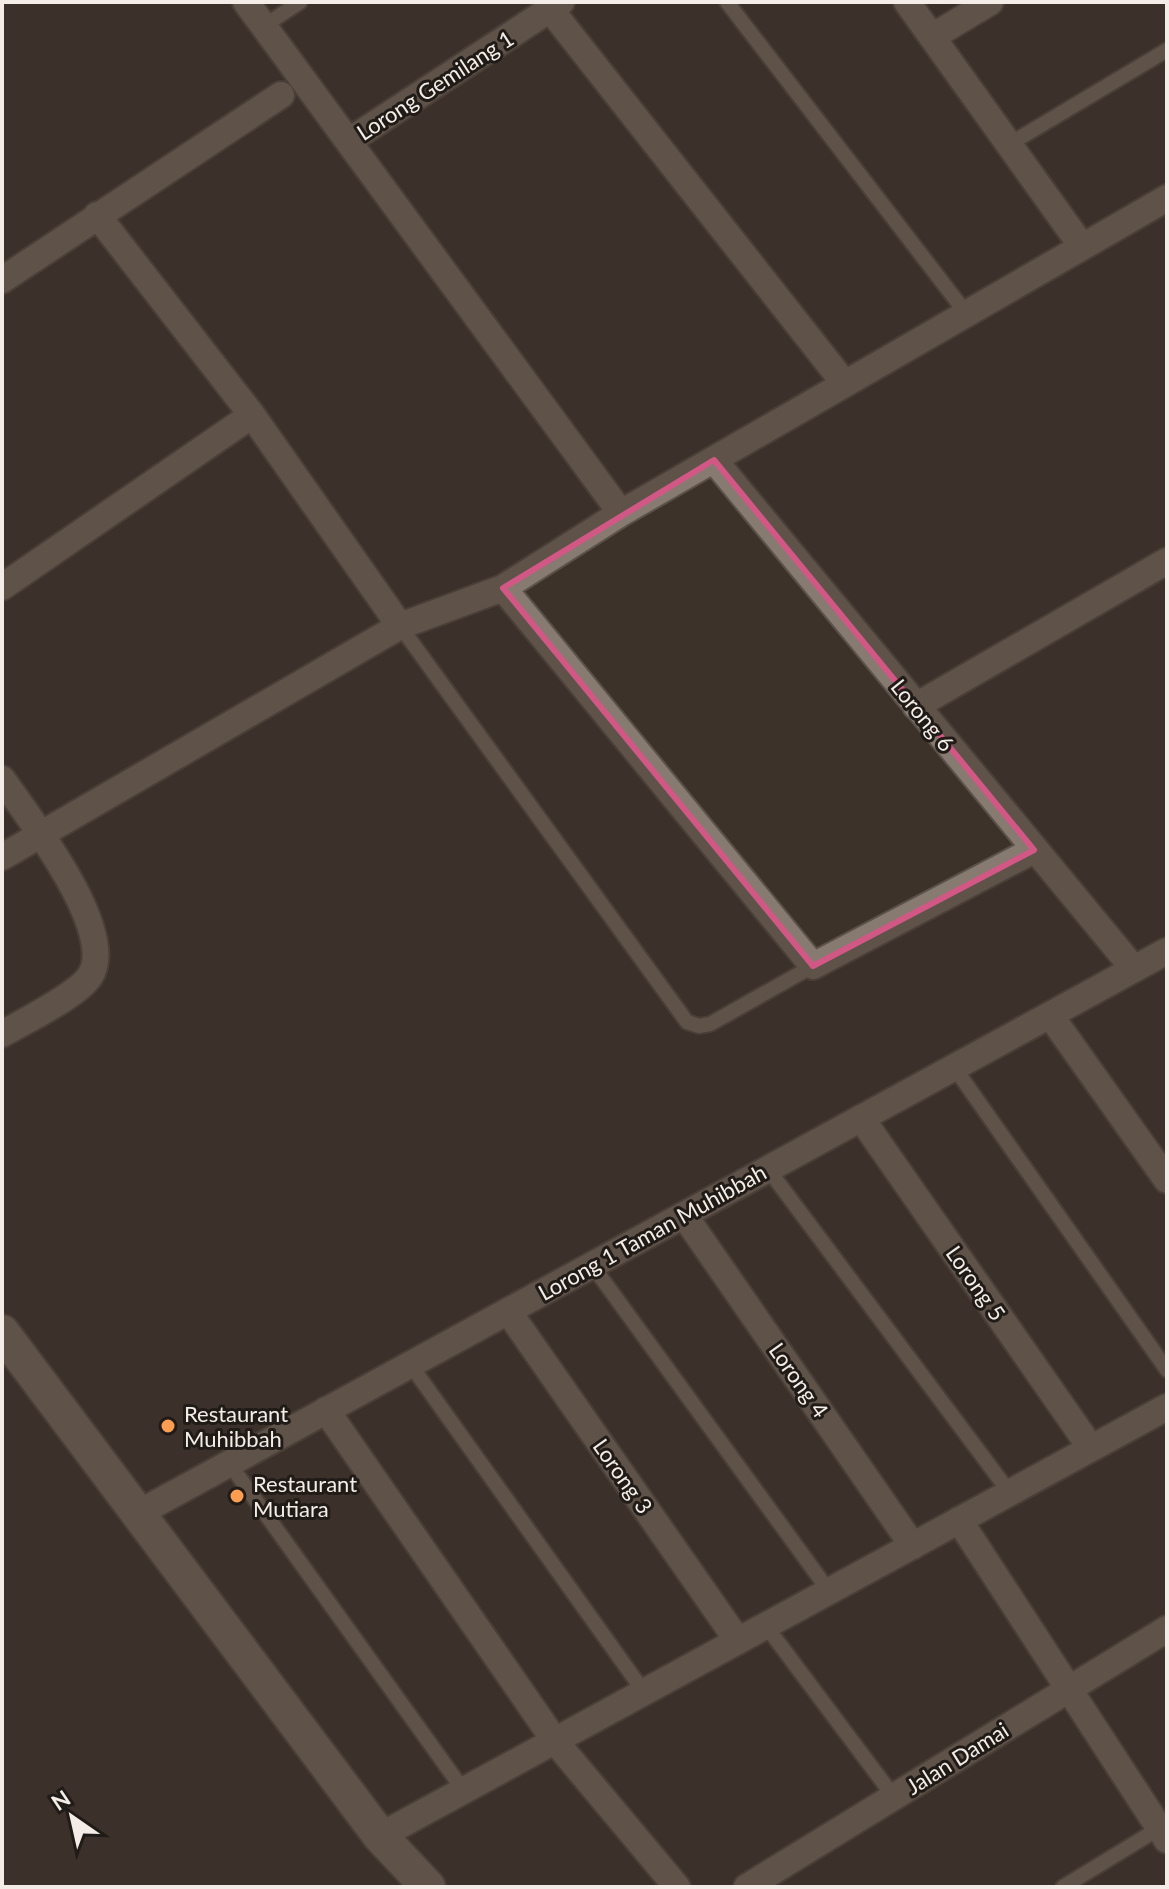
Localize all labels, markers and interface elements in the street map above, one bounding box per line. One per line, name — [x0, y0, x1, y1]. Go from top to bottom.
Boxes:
street label: Lorong Gemilang 1 — [352, 24, 518, 146]
street label: Lorong 6 — [886, 673, 960, 757]
street label: Lorong 1 Taman Muhibbah — [533, 1158, 771, 1306]
street label: Lorong 5 — [941, 1240, 1011, 1326]
street label: Lorong 4 — [764, 1337, 835, 1423]
place label: Restaurant Muhibbah — [184, 1400, 288, 1452]
marker: Restaurant Muhibbah — [159, 1417, 177, 1435]
street label: Lorong 3 — [588, 1433, 658, 1519]
place label: Restaurant Mutiara — [253, 1470, 357, 1522]
marker: Restaurant Mutiara — [228, 1487, 246, 1505]
street label: Jalan Damai — [901, 1716, 1013, 1800]
north arrow — [32, 1777, 112, 1857]
text: N — [46, 1784, 75, 1816]

